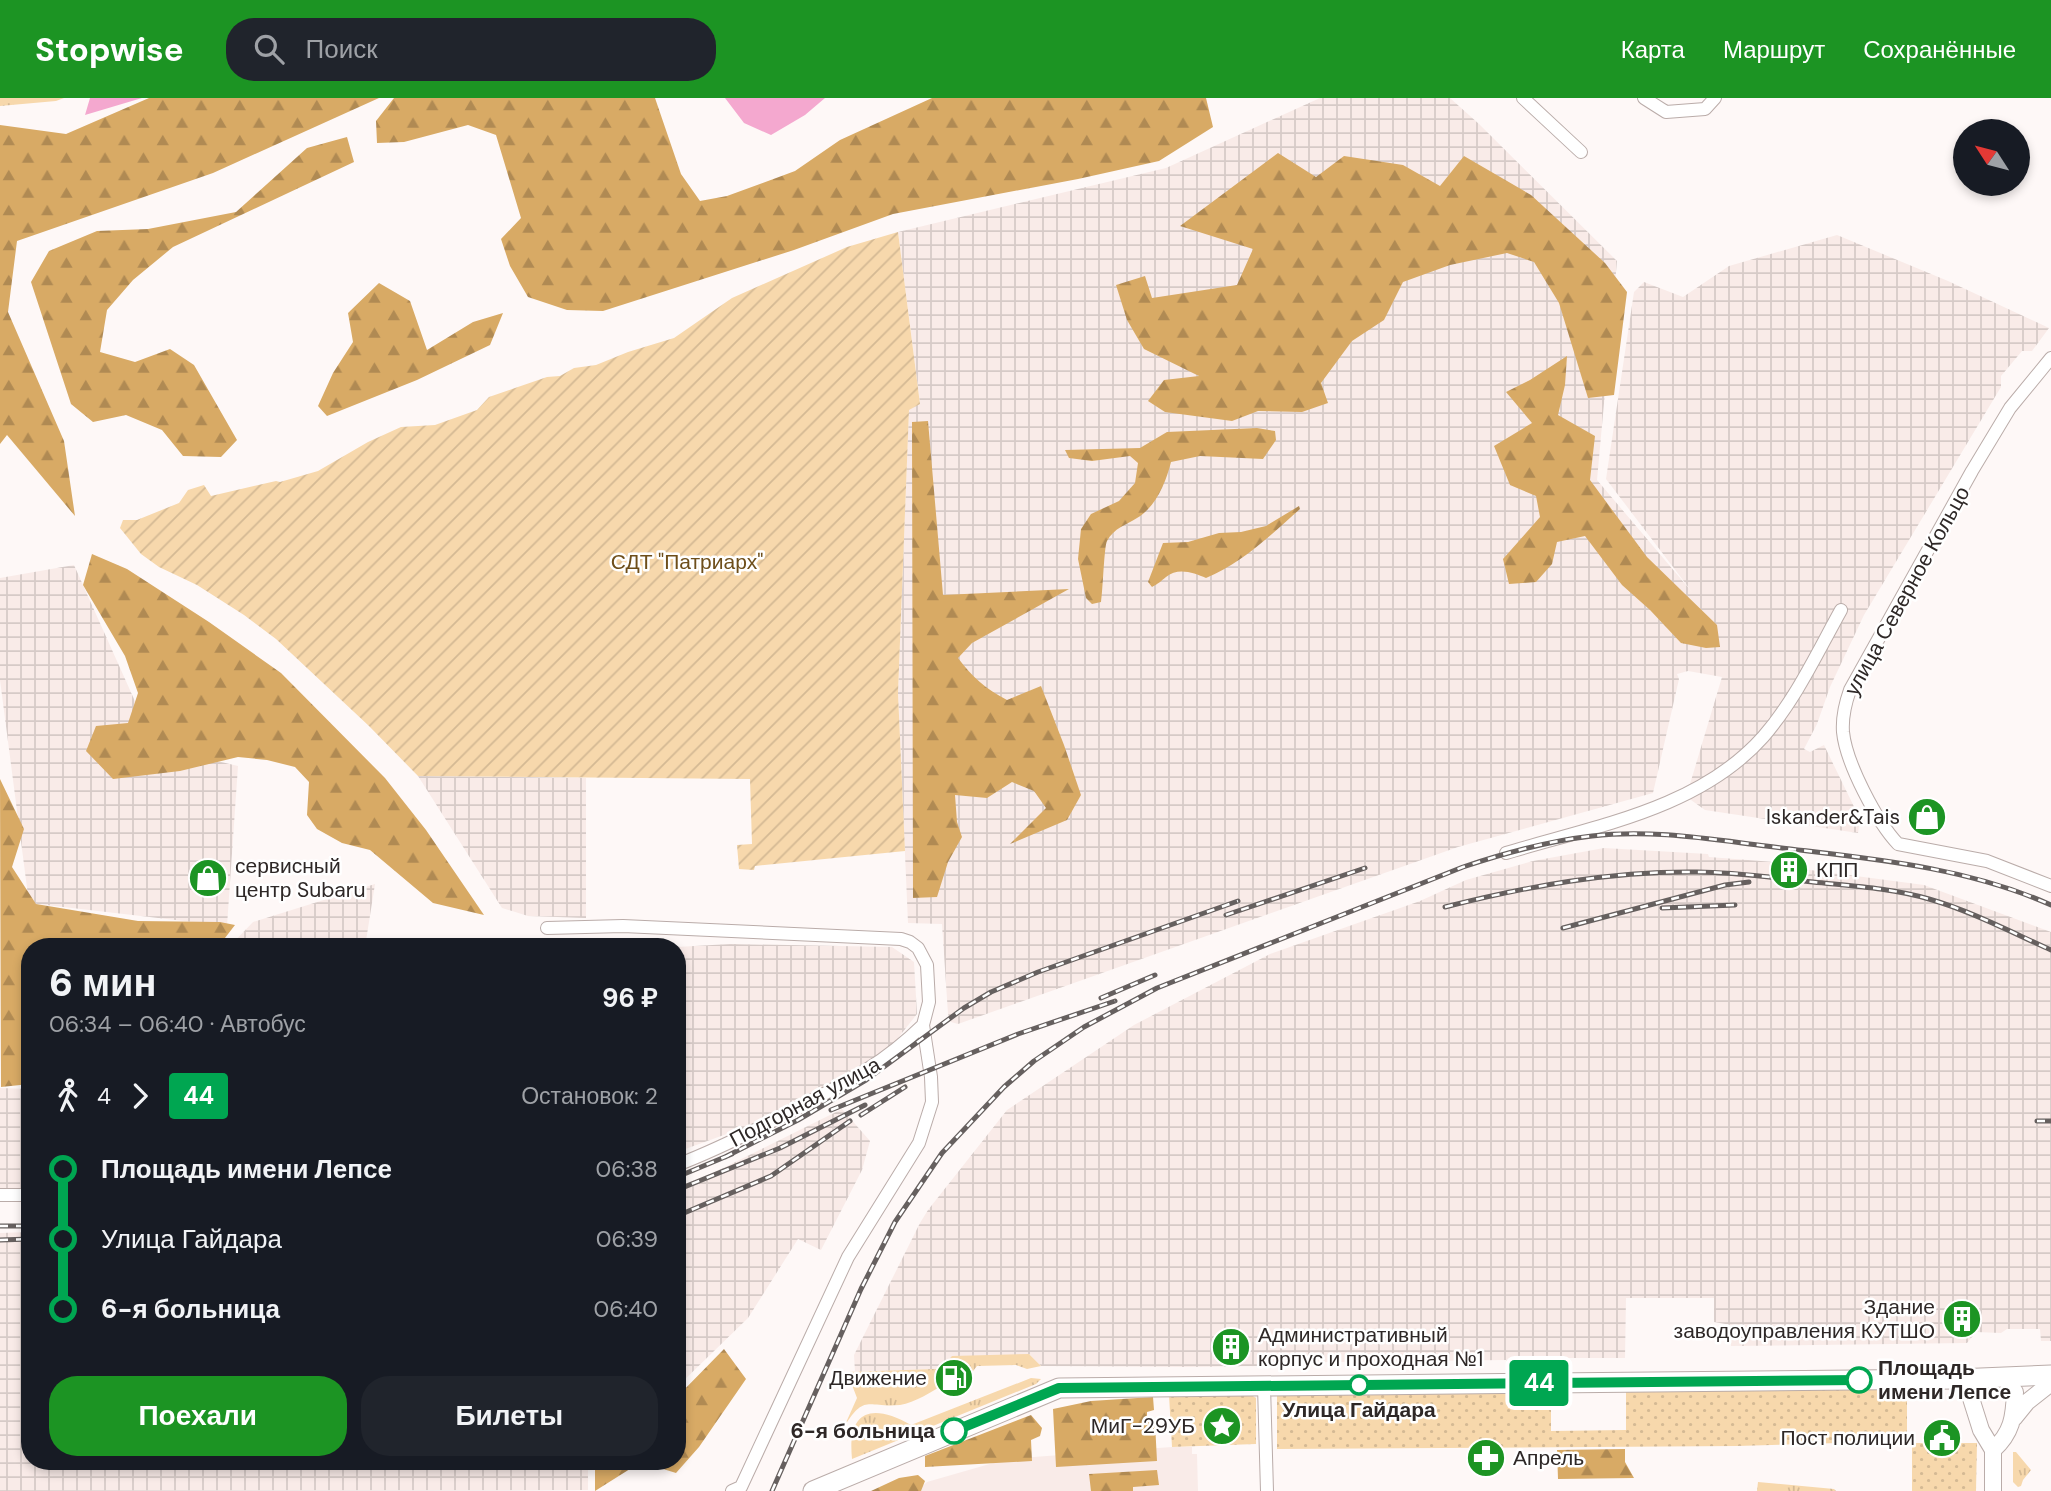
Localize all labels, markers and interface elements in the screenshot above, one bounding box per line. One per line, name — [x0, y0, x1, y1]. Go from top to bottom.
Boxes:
search box — [226, 18, 716, 81]
text: Stopwise — [35, 28, 184, 71]
icon: search — [250, 30, 288, 68]
text: Поиск — [306, 32, 378, 66]
text: Карта — [1621, 34, 1685, 65]
text: Маршрут — [1723, 34, 1825, 65]
text: Сохранённые — [1863, 34, 2016, 65]
north arrow — [1953, 119, 2030, 196]
map controls — [1953, 119, 2030, 196]
street label: улица Северное Кольцо — [1838, 481, 1976, 701]
park label: СДТ "Патриарх" — [611, 548, 763, 576]
shop icon: Iskander&Tais — [1906, 796, 1948, 838]
place label: Iskander&Tais — [1766, 803, 1900, 831]
building icon: КПП — [1768, 849, 1810, 891]
place label: сервисный центр Subaru — [235, 852, 366, 904]
place label: КПП — [1816, 856, 1858, 884]
shop icon: сервисный центр Subaru — [187, 857, 229, 899]
text: 6 мин — [49, 958, 156, 1008]
text: 96 ₽ — [602, 981, 658, 1015]
text: 06:34 – 06:40 · Автобус — [49, 1009, 306, 1039]
street label: Подгорная улица — [725, 1050, 886, 1154]
icon: walk — [49, 1077, 87, 1115]
icon: forward — [121, 1077, 159, 1115]
text: 44 — [183, 1080, 214, 1111]
text: 4 — [97, 1081, 111, 1111]
text: Остановок: 2 — [521, 1081, 658, 1111]
text: Площадь имени Лепсе — [101, 1152, 392, 1186]
text: 06:38 — [596, 1154, 658, 1184]
text: Улица Гайдара — [101, 1222, 282, 1256]
text: 06:39 — [596, 1224, 658, 1254]
text: 6-я больница — [101, 1292, 280, 1326]
place label: Здание заводоуправления КУТШО — [1674, 1293, 1935, 1345]
text: 06:40 — [593, 1294, 658, 1324]
building icon: Здание заводоуправления КУТШО — [1941, 1298, 1983, 1340]
place label: Административный корпус и проходная №1 — [1258, 1321, 1483, 1373]
building icon: Административный корпус и проходная №1 — [1210, 1326, 1252, 1368]
place label: Площадь имени Лепсе — [1878, 1354, 2011, 1406]
fuel station icon: Движение — [933, 1357, 975, 1399]
line badge: 44 — [1508, 1360, 1570, 1406]
place label: Движение — [829, 1364, 927, 1392]
text: 44 — [1523, 1367, 1555, 1398]
marker: Площадь имени Лепсе — [1846, 1367, 1872, 1393]
marker: Улица Гайдара — [1349, 1375, 1369, 1395]
button: Поехали — [49, 1376, 347, 1456]
button: Билеты — [361, 1376, 658, 1456]
place label: Улица Гайдара — [1282, 1396, 1436, 1424]
place icon: МиГ-29УБ — [1201, 1405, 1243, 1447]
place label: МиГ-29УБ — [1091, 1412, 1195, 1440]
place label: 6-я больница — [790, 1417, 935, 1445]
public building icon: Пост полиции — [1921, 1417, 1963, 1459]
marker: 6-я больница — [941, 1418, 967, 1444]
place label: Пост полиции — [1780, 1424, 1915, 1452]
pharmacy icon: Апрель — [1465, 1437, 1507, 1479]
place label: Апрель — [1513, 1444, 1584, 1472]

